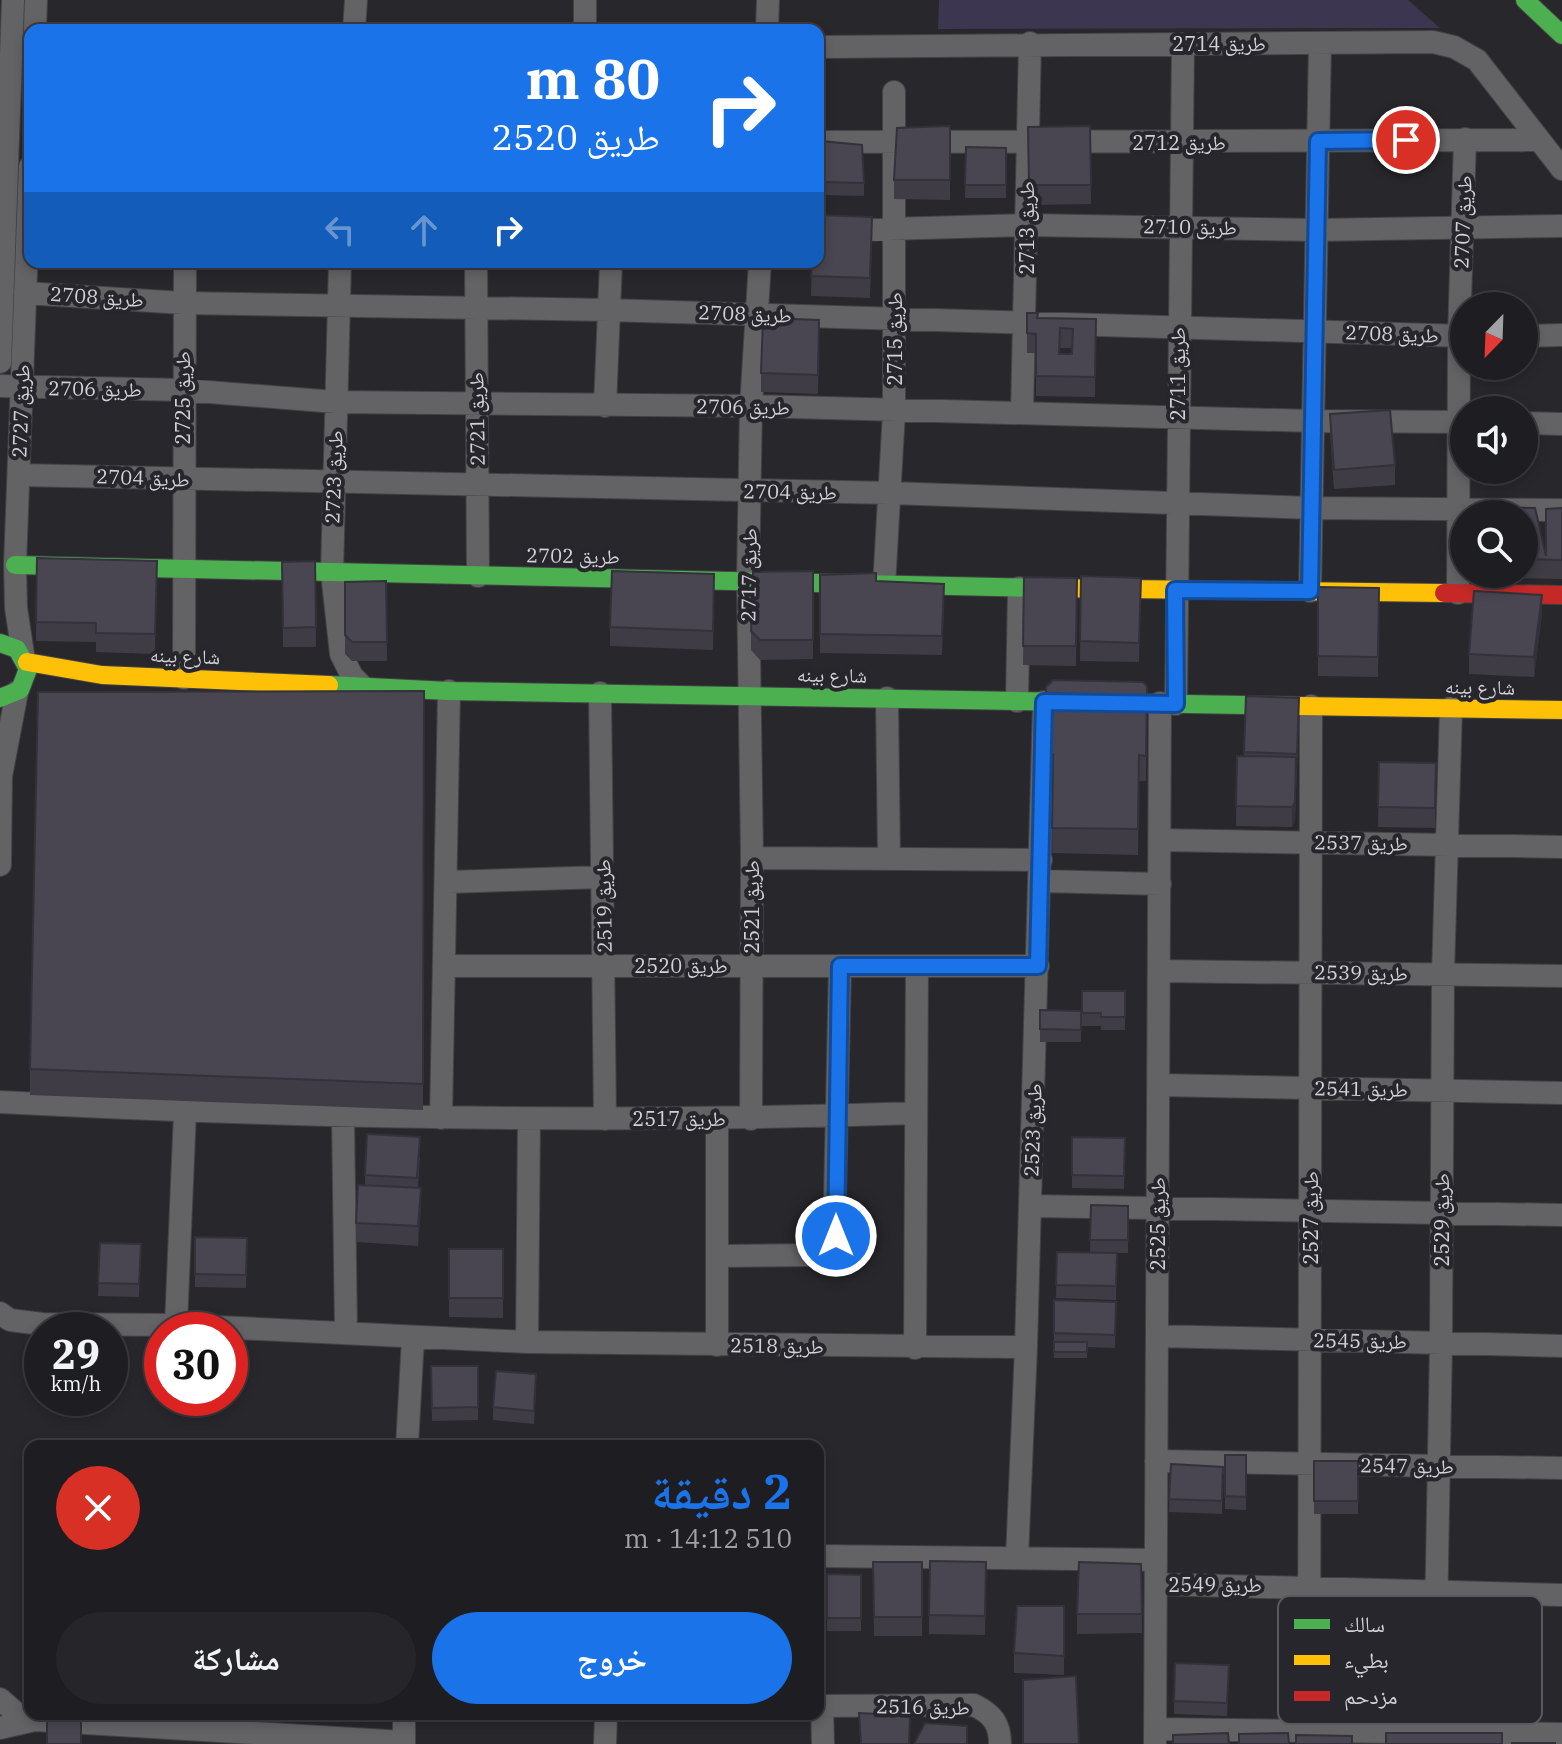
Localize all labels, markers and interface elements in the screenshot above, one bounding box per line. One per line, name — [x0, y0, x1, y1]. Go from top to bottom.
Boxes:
street label: طريق 2714 — [1172, 30, 1266, 57]
text: 80 m — [525, 42, 660, 114]
icon: right — [688, 56, 792, 160]
pin — [1372, 106, 1440, 174]
text: طريق 2520 — [491, 113, 660, 160]
icon: arrive — [1384, 118, 1428, 162]
street label: طريق 2712 — [1132, 129, 1226, 156]
street label: طريق 2707 — [1447, 175, 1478, 269]
street label: طريق 2713 — [1013, 181, 1040, 275]
icon: left — [318, 208, 362, 252]
icon: ahead — [402, 208, 446, 252]
icon: right — [486, 208, 530, 252]
street label: طريق 2710 — [1143, 212, 1237, 241]
street label: طريق 2708 — [49, 280, 145, 313]
street label: طريق 2715 — [881, 292, 908, 386]
north arrow — [1450, 292, 1538, 380]
map controls — [1450, 292, 1538, 588]
street label: طريق 2708 — [698, 298, 792, 329]
street label: طريق 2708 — [1345, 318, 1439, 349]
street label: طريق 2711 — [1164, 327, 1191, 421]
street label: طريق 2725 — [169, 351, 196, 445]
street label: طريق 2727 — [5, 364, 36, 458]
street label: طريق 2721 — [462, 372, 491, 466]
street label: طريق 2706 — [48, 374, 142, 403]
street label: طريق 2706 — [696, 392, 790, 421]
button: sound — [1450, 396, 1538, 484]
street label: طريق 2723 — [318, 430, 349, 524]
street label: طريق 2704 — [96, 462, 190, 493]
street label: طريق 2704 — [743, 477, 837, 506]
button: search — [1450, 500, 1538, 588]
street label: طريق 2717 — [734, 528, 763, 622]
street label: طريق 2702 — [526, 541, 620, 570]
street label: شارع بينه — [149, 641, 221, 670]
street label: شارع بينه — [797, 660, 867, 689]
street label: شارع بينه — [1445, 672, 1515, 701]
street label: طريق 2537 — [1314, 828, 1408, 857]
street label: طريق 2519 — [589, 859, 618, 953]
street label: طريق 2521 — [738, 860, 765, 954]
street label: طريق 2520 — [634, 952, 728, 979]
street label: طريق 2539 — [1314, 958, 1408, 987]
street label: طريق 2541 — [1314, 1074, 1408, 1103]
street label: طريق 2523 — [1017, 1083, 1048, 1177]
street label: طريق 2517 — [632, 1105, 726, 1132]
street label: طريق 2527 — [1297, 1171, 1324, 1265]
street label: طريق 2529 — [1428, 1173, 1455, 1267]
street label: طريق 2525 — [1144, 1177, 1171, 1271]
position arrow — [794, 1194, 878, 1278]
speed limit sign: 30 — [144, 1312, 248, 1416]
street label: طريق 2545 — [1313, 1326, 1407, 1355]
text: 29 — [52, 1328, 100, 1380]
street label: طريق 2518 — [730, 1331, 824, 1360]
text: km/h — [51, 1370, 101, 1397]
street label: طريق 2547 — [1360, 1451, 1454, 1480]
text: 2 دقيقة — [651, 1460, 792, 1522]
button: close — [56, 1466, 140, 1550]
text: 510 m · 14:12 — [624, 1521, 792, 1555]
street label: طريق 2549 — [1168, 1571, 1262, 1598]
legend — [1278, 1596, 1542, 1724]
text: سالك — [1344, 1609, 1385, 1638]
button: مشاركة — [56, 1612, 416, 1704]
button: خروج — [432, 1612, 792, 1704]
text: بطيء — [1344, 1645, 1389, 1678]
text: مزدحم — [1344, 1681, 1398, 1711]
street label: طريق 2516 — [876, 1692, 970, 1721]

